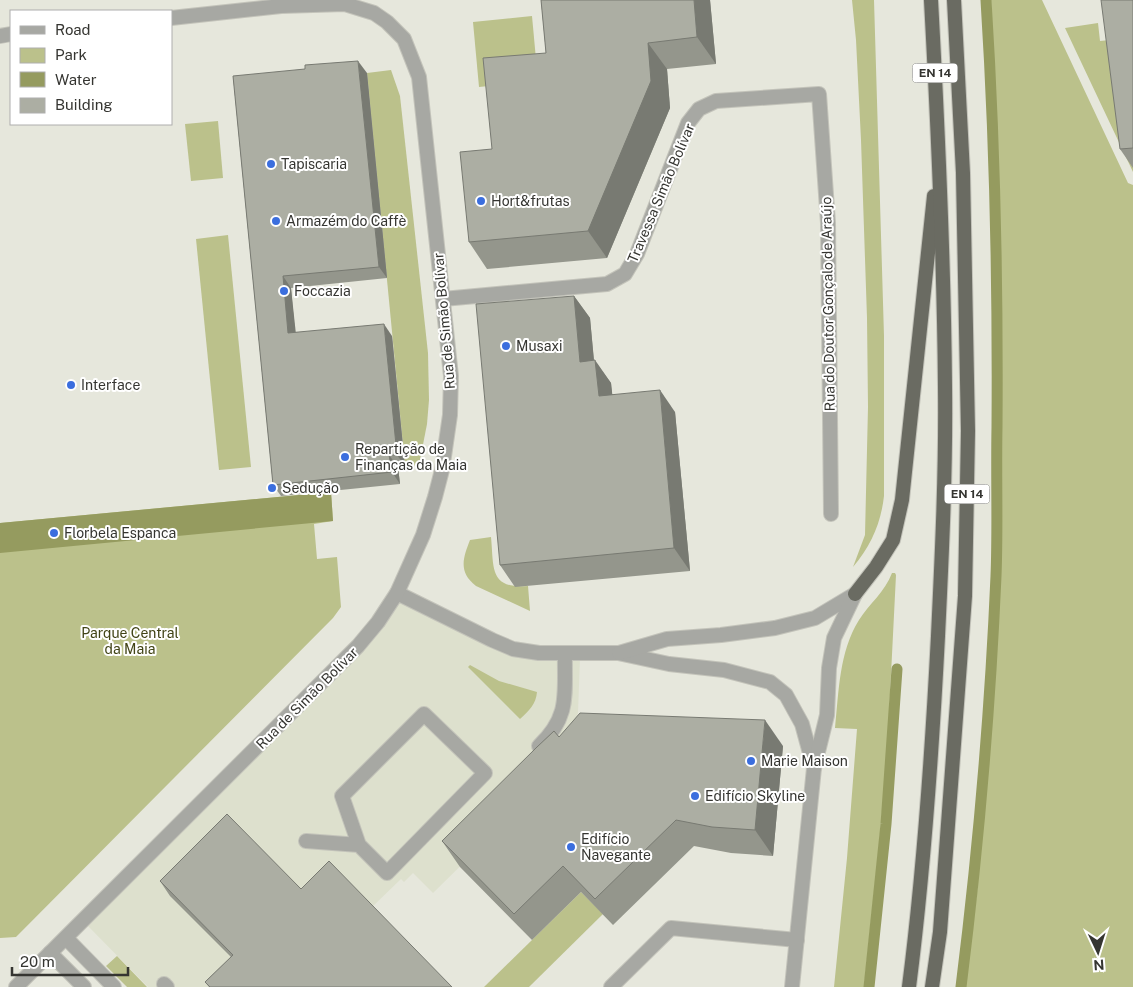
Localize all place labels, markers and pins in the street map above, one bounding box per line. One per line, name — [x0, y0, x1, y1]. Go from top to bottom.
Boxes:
place label: Tapiscaria — [281, 156, 347, 172]
marker: Tapiscaria — [265, 158, 277, 170]
place label: Hort&frutas — [491, 193, 569, 209]
marker: Hort&frutas — [475, 195, 487, 207]
place label: Armazém do Caffè — [286, 213, 406, 229]
marker: Armazém do Caffè — [270, 215, 282, 227]
place label: Foccazia — [294, 283, 351, 299]
marker: Foccazia — [278, 285, 290, 297]
place label: Musaxi — [516, 338, 563, 354]
marker: Musaxi — [500, 340, 512, 352]
place label: Interface — [81, 377, 140, 393]
marker: Interface — [65, 379, 77, 391]
place label: Repartição de Finanças da Maia — [355, 441, 467, 473]
marker: Repartição de Finanças da Maia — [339, 451, 351, 463]
place label: Sedução — [282, 480, 339, 496]
marker: Sedução — [266, 482, 278, 494]
place label: Florbela Espanca — [64, 525, 176, 541]
marker: Florbela Espanca — [48, 527, 60, 539]
place label: Marie Maison — [761, 753, 848, 769]
marker: Marie Maison — [745, 755, 757, 767]
place label: Edifício Skyline — [705, 788, 805, 804]
marker: Edifício Skyline — [689, 790, 701, 802]
place label: Edifício Navegante — [581, 831, 651, 863]
marker: Edifício Navegante — [565, 841, 577, 853]

